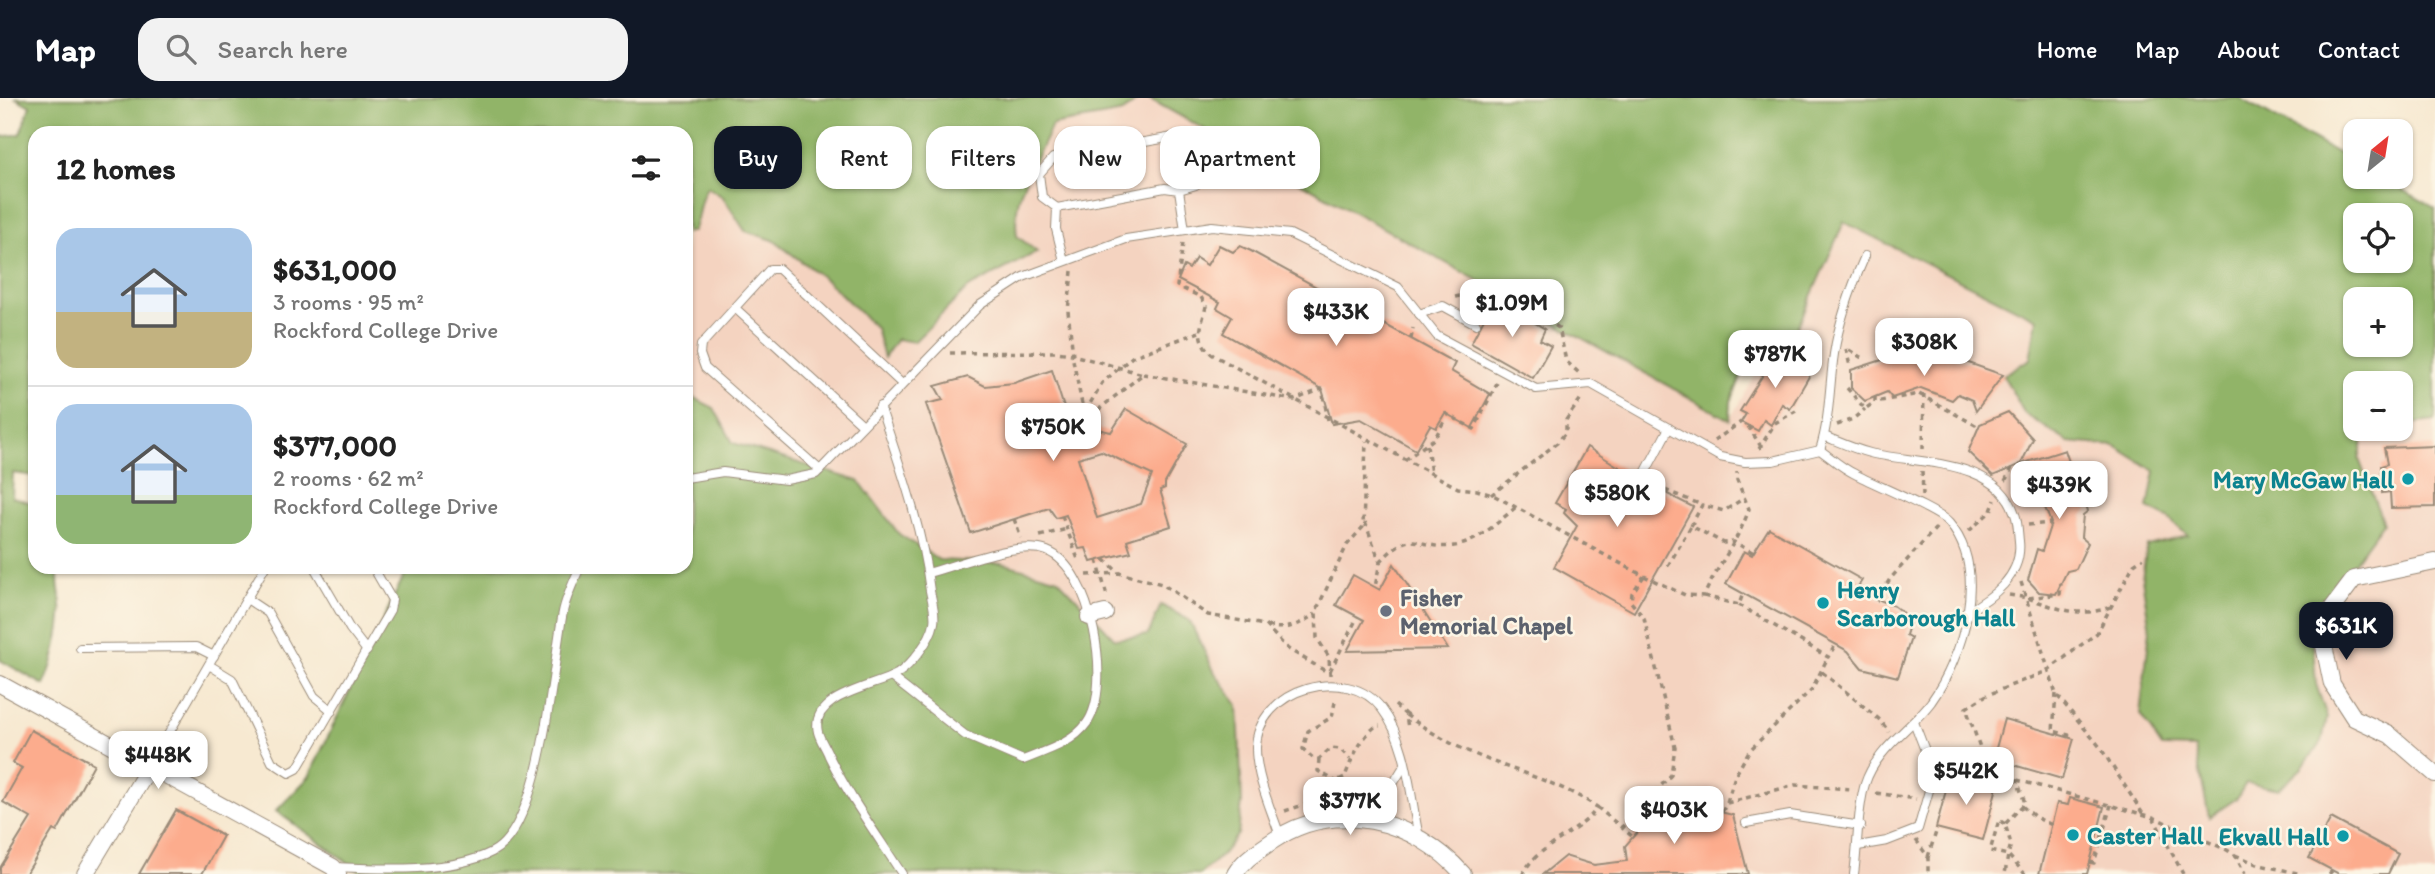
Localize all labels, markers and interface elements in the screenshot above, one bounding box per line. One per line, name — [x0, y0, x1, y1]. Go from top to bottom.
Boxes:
search box — [138, 18, 628, 81]
text: Map — [35, 30, 96, 69]
icon: search — [162, 30, 200, 68]
text: Search here — [218, 33, 348, 65]
text: Home — [2037, 35, 2097, 64]
text: Map — [2135, 35, 2179, 64]
text: About — [2217, 35, 2280, 64]
text: Contact — [2318, 35, 2400, 64]
north arrow — [2343, 119, 2413, 189]
map controls — [2343, 119, 2413, 441]
chip: Buy — [714, 126, 802, 189]
chip: Rent — [816, 126, 912, 189]
chip: Filters — [926, 126, 1040, 189]
chip: New — [1054, 126, 1146, 189]
chip: Apartment — [1160, 126, 1320, 189]
icon: filters — [627, 149, 665, 187]
text: 12 homes — [56, 150, 176, 187]
button: locate — [2343, 203, 2413, 273]
text: $631,000 — [273, 251, 397, 288]
icon: home — [112, 256, 196, 340]
pin: $1.09M — [1455, 280, 1569, 339]
button: + — [2343, 287, 2413, 357]
text: 3 rooms · 95 m² — [273, 288, 424, 316]
pin: $433K — [1287, 288, 1385, 348]
text: $1.09M — [1476, 288, 1548, 316]
text: $433K — [1303, 297, 1369, 325]
text: Rockford College Drive — [273, 316, 498, 344]
pin: $308K — [1875, 318, 1973, 378]
text: $308K — [1891, 327, 1957, 355]
pin: $787K — [1726, 330, 1824, 390]
text: $787K — [1744, 339, 1806, 367]
button: − — [2343, 371, 2413, 441]
pin: $750K — [1004, 404, 1102, 463]
text: $750K — [1021, 412, 1085, 440]
text: $377,000 — [273, 427, 397, 464]
icon: home — [112, 432, 196, 516]
pin: $439K — [2010, 462, 2108, 521]
text: 2 rooms · 62 m² — [273, 464, 424, 492]
place label: Mary McGaw Hall — [2213, 465, 2394, 495]
pin: $580K — [1568, 470, 1666, 529]
text: $439K — [2027, 470, 2091, 498]
marker: Mary McGaw Hall — [2400, 471, 2416, 487]
text: $580K — [1584, 478, 1650, 506]
text: Rockford College Drive — [273, 492, 498, 520]
place label: Henry Scarborough Hall — [1837, 575, 2016, 633]
place label: Fisher Memorial Chapel — [1400, 583, 1573, 641]
marker: Henry Scarborough Hall — [1815, 595, 1831, 611]
pin: $631K — [2297, 602, 2395, 662]
marker: Fisher Memorial Chapel — [1378, 603, 1394, 619]
text: $631K — [2315, 611, 2377, 639]
pin: $448K — [109, 732, 207, 791]
text: $448K — [125, 740, 191, 768]
pin: $542K — [1917, 748, 2015, 807]
text: $542K — [1934, 756, 1998, 784]
pin: $377K — [1301, 778, 1399, 837]
text: $377K — [1319, 786, 1381, 814]
pin: $403K — [1625, 786, 1723, 846]
text: $403K — [1641, 795, 1707, 823]
place label: Caster Hall — [2087, 821, 2204, 850]
place label: Ekvall Hall — [2219, 822, 2329, 851]
marker: Caster Hall — [2065, 827, 2081, 843]
marker: Ekvall Hall — [2335, 828, 2351, 844]

